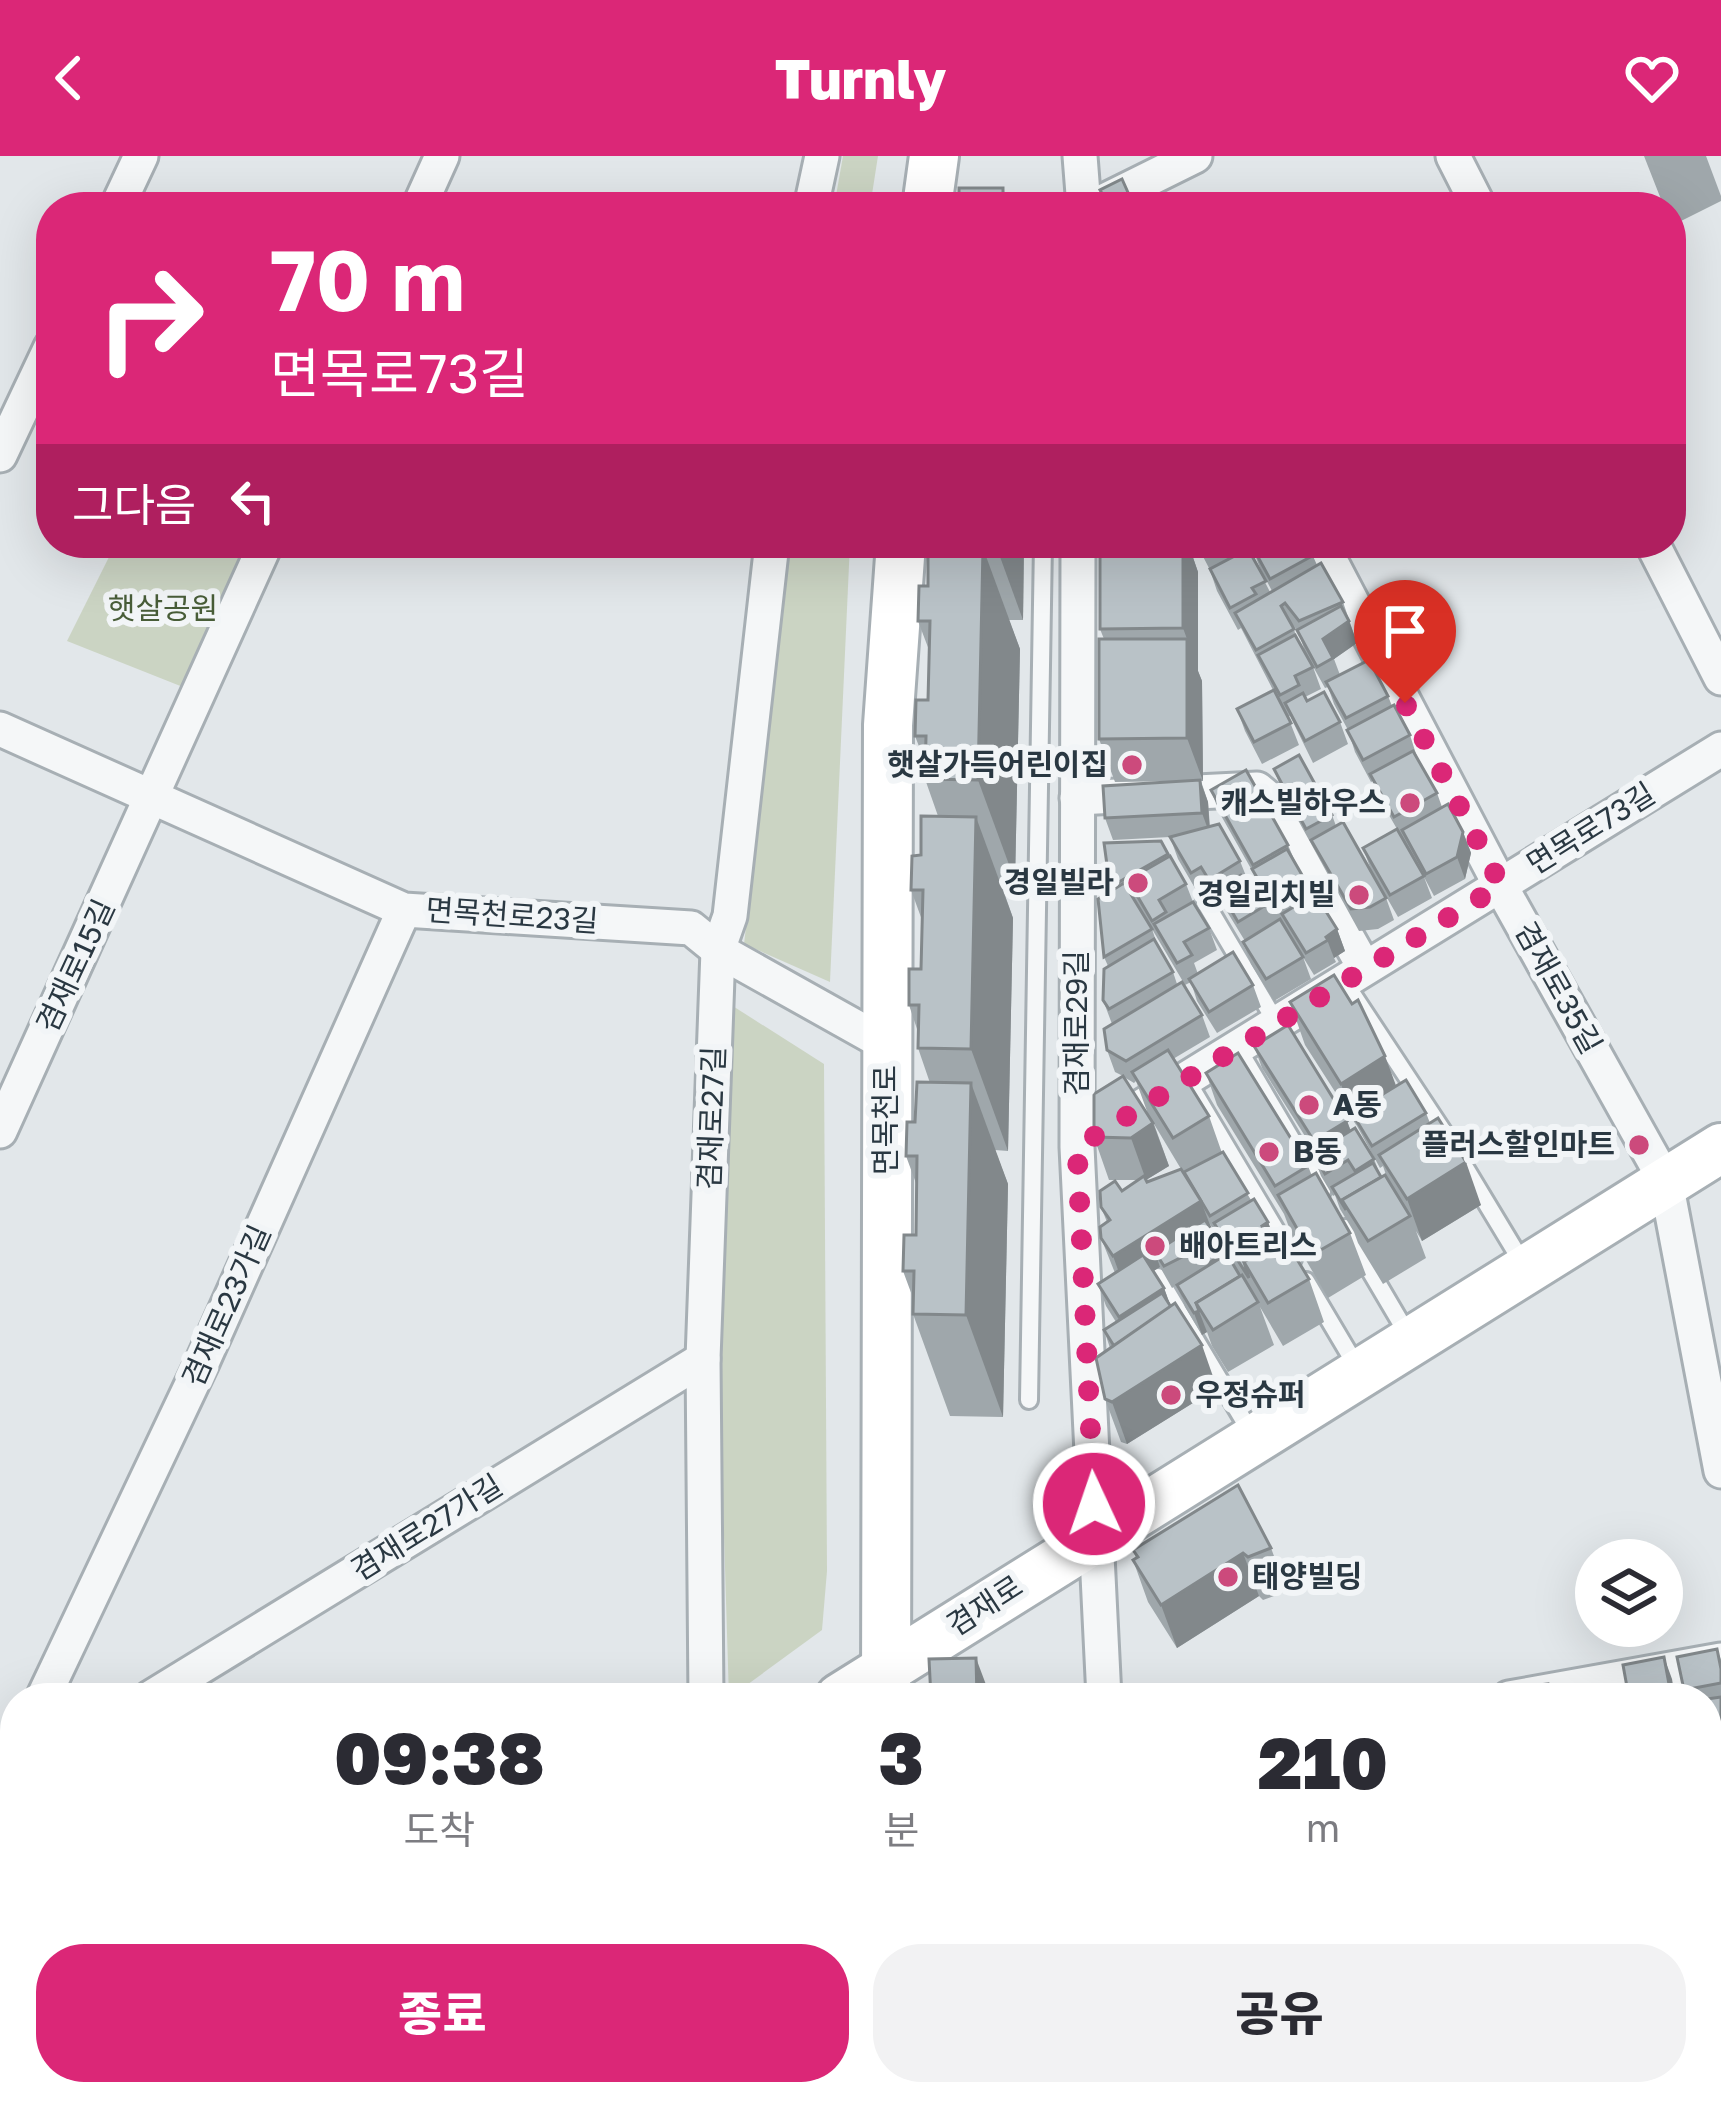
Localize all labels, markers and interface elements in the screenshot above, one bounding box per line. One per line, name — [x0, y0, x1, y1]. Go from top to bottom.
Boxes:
icon: back — [36, 45, 102, 111]
icon: heart — [1619, 45, 1685, 111]
text: Turnly — [775, 46, 946, 111]
text: 70 m — [270, 229, 465, 329]
icon: right — [72, 240, 228, 396]
text: 면목로73길 — [270, 340, 529, 405]
icon: left — [220, 468, 286, 534]
text: 그다음 — [72, 477, 196, 531]
pin — [1354, 580, 1456, 703]
park label: 햇살공원 — [108, 590, 218, 626]
icon: arrive — [1372, 598, 1438, 664]
place label: 햇살가득어린이집 — [887, 746, 1108, 782]
marker: 햇살가득어린이집 — [1119, 752, 1145, 778]
street label: 면목로73길 — [1520, 775, 1661, 882]
place label: 캐스빌하우스 — [1220, 784, 1386, 820]
marker: 캐스빌하우스 — [1397, 790, 1423, 816]
place label: 경일빌라 — [1004, 864, 1114, 900]
marker: 경일빌라 — [1125, 870, 1151, 896]
place label: 경일리치빌 — [1197, 876, 1335, 912]
marker: 경일리치빌 — [1346, 882, 1372, 908]
street label: 면목천로23길 — [425, 891, 600, 939]
street label: 겸재로15길 — [29, 893, 121, 1038]
street label: 겸재로35길 — [1508, 915, 1610, 1060]
street label: 겸재로29길 — [1058, 950, 1094, 1096]
street label: 겸재로27길 — [691, 1046, 731, 1190]
street label: 면목천로 — [867, 1065, 903, 1175]
place label: A동 — [1333, 1086, 1382, 1122]
marker: A동 — [1296, 1092, 1322, 1118]
place label: 플러스할인마트 — [1422, 1126, 1615, 1162]
marker: 플러스할인마트 — [1626, 1132, 1652, 1158]
place label: B동 — [1293, 1133, 1342, 1169]
marker: B동 — [1256, 1139, 1282, 1165]
street label: 겸재로23가길 — [174, 1219, 278, 1392]
place label: 배아트리스 — [1179, 1227, 1317, 1263]
marker: 배아트리스 — [1142, 1233, 1168, 1259]
place label: 우정슈퍼 — [1195, 1376, 1305, 1412]
marker: 우정슈퍼 — [1158, 1382, 1184, 1408]
position arrow — [1031, 1441, 1157, 1567]
street label: 겸재로27가길 — [344, 1466, 509, 1588]
map controls — [1575, 1539, 1683, 1647]
button: layers — [1575, 1539, 1683, 1647]
place label: 태양빌딩 — [1252, 1558, 1362, 1594]
marker: 태양빌딩 — [1215, 1564, 1241, 1590]
street label: 겸재로 — [940, 1568, 1029, 1643]
text: 09:38 — [334, 1713, 545, 1800]
text: 3 — [879, 1713, 924, 1800]
text: 210 — [1258, 1718, 1388, 1805]
text: m — [1306, 1804, 1340, 1851]
text: 도착 — [403, 1806, 475, 1853]
text: 분 — [883, 1806, 919, 1853]
button: 종료 — [36, 1944, 849, 2082]
button: 공유 — [873, 1944, 1686, 2082]

